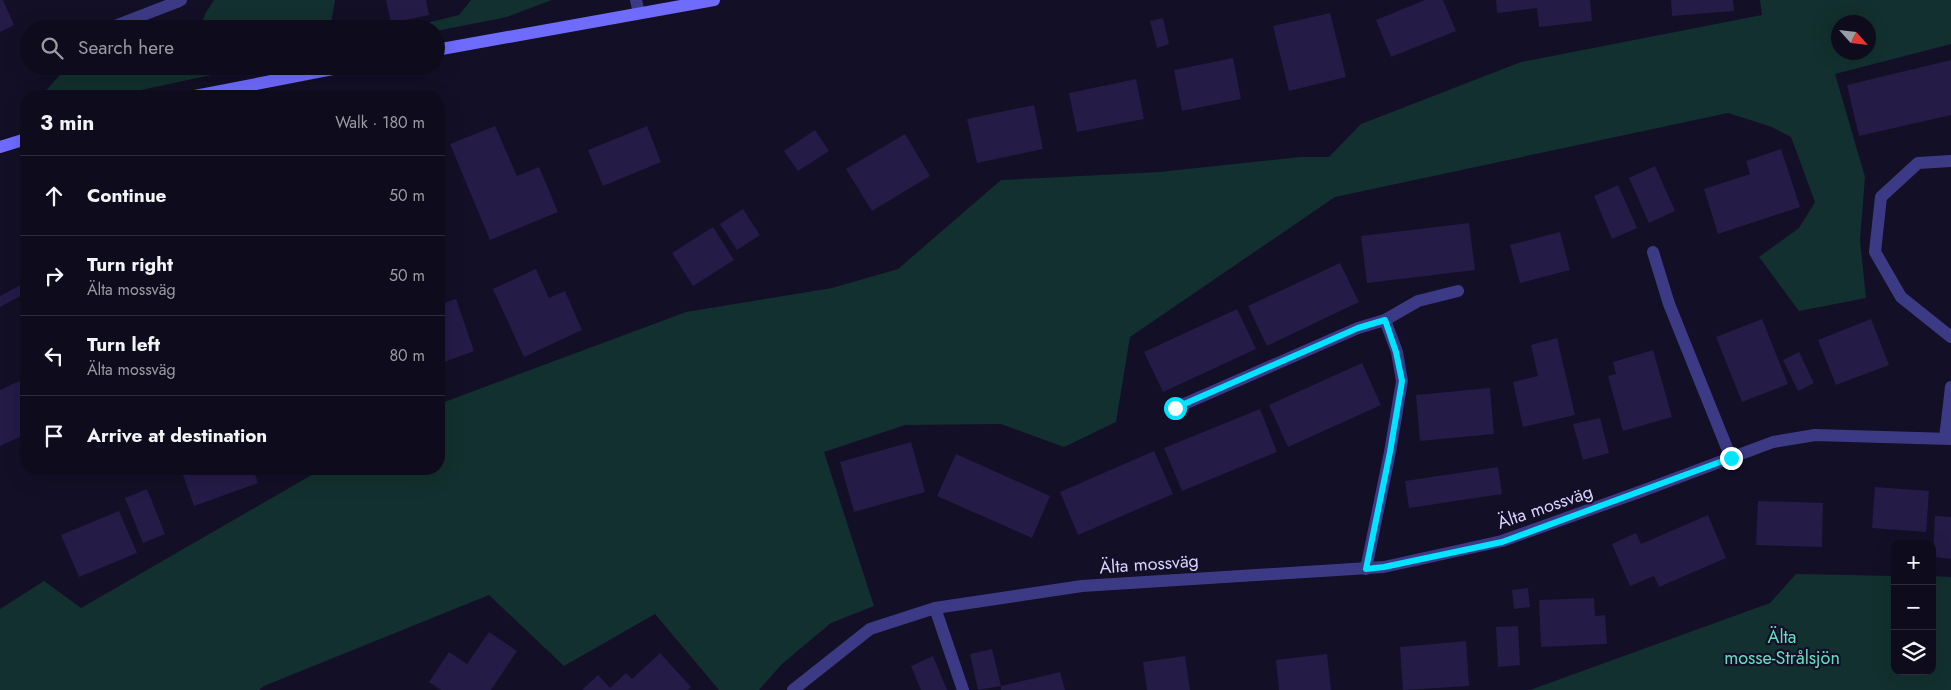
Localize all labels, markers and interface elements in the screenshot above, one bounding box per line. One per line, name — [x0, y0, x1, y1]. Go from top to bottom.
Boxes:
north arrow — [1831, 15, 1876, 60]
search box — [20, 20, 445, 75]
icon: search — [38, 34, 66, 62]
text: Search here — [78, 34, 174, 61]
text: 3 min — [40, 108, 94, 138]
text: Walk · 180 m — [335, 111, 425, 134]
icon: ahead — [40, 182, 68, 210]
text: Continue — [87, 182, 166, 209]
text: 50 m — [389, 184, 425, 207]
text: Turn right — [87, 251, 173, 278]
icon: right — [40, 262, 68, 290]
text: 50 m — [389, 264, 425, 287]
text: Älta mossväg — [87, 278, 176, 301]
text: Turn left — [87, 331, 160, 358]
icon: left — [40, 342, 68, 370]
text: 80 m — [389, 344, 425, 367]
text: Älta mossväg — [87, 358, 176, 381]
route start — [1164, 397, 1187, 420]
icon: arrive — [40, 422, 68, 450]
text: Arrive at destination — [87, 422, 267, 449]
route end — [1720, 447, 1743, 470]
street label: Älta mossväg — [1494, 478, 1596, 536]
map controls — [1891, 540, 1936, 675]
button: + — [1891, 540, 1936, 585]
street label: Älta mossväg — [1098, 548, 1200, 580]
button: − — [1891, 585, 1936, 630]
park label: Älta mosse-Strålsjön — [1724, 624, 1840, 671]
button: layers — [1891, 630, 1936, 675]

